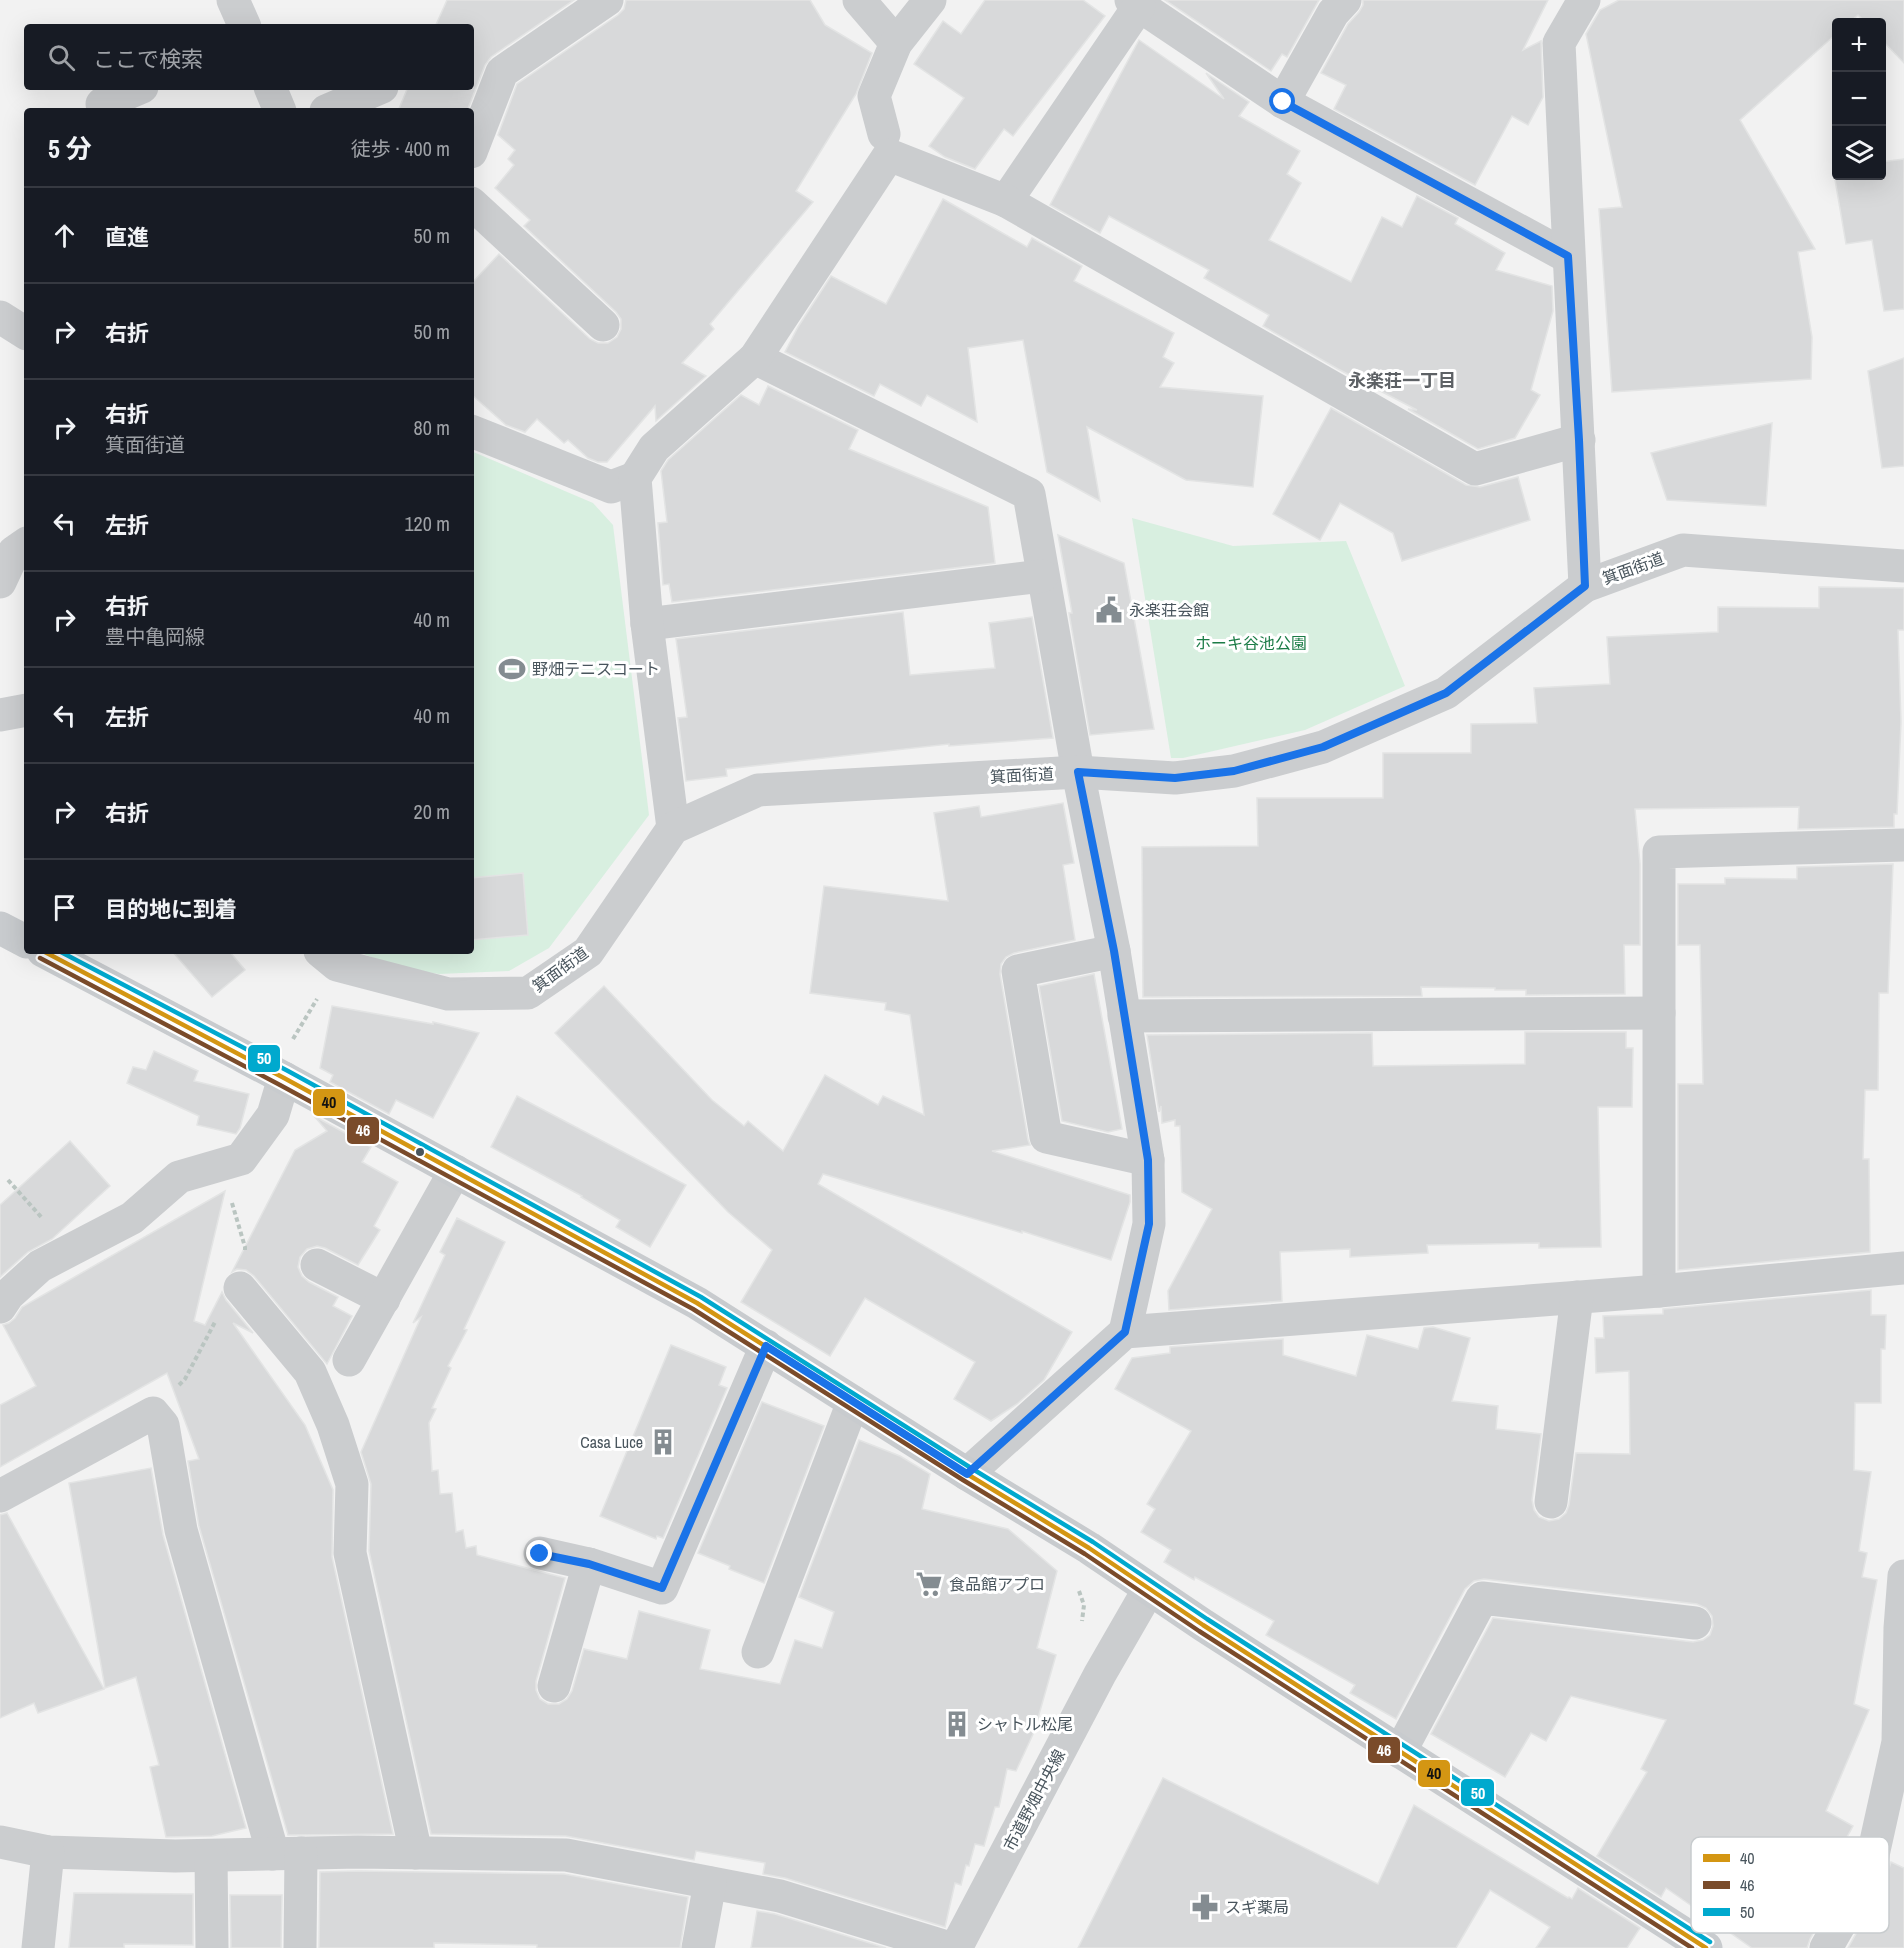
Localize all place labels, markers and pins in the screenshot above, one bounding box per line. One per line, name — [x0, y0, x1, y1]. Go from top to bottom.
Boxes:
public building icon: 永楽荘会館 — [1094, 595, 1124, 625]
place label: 永楽荘会館 — [1129, 599, 1209, 621]
sports icon: 野畑テニスコート — [497, 654, 527, 684]
place label: 野畑テニスコート — [532, 658, 660, 680]
unlabelled marker — [414, 1146, 426, 1158]
building icon: Casa Luce — [648, 1427, 678, 1457]
place label: Casa Luce — [580, 1431, 643, 1453]
supermarket icon: 食品館アプロ — [914, 1569, 944, 1599]
place label: 食品館アプロ — [949, 1573, 1045, 1595]
building icon: シャトル松尾 — [942, 1709, 972, 1739]
place label: シャトル松尾 — [977, 1713, 1073, 1735]
pharmacy icon: スギ薬局 — [1190, 1892, 1220, 1922]
place label: スギ薬局 — [1225, 1896, 1289, 1918]

